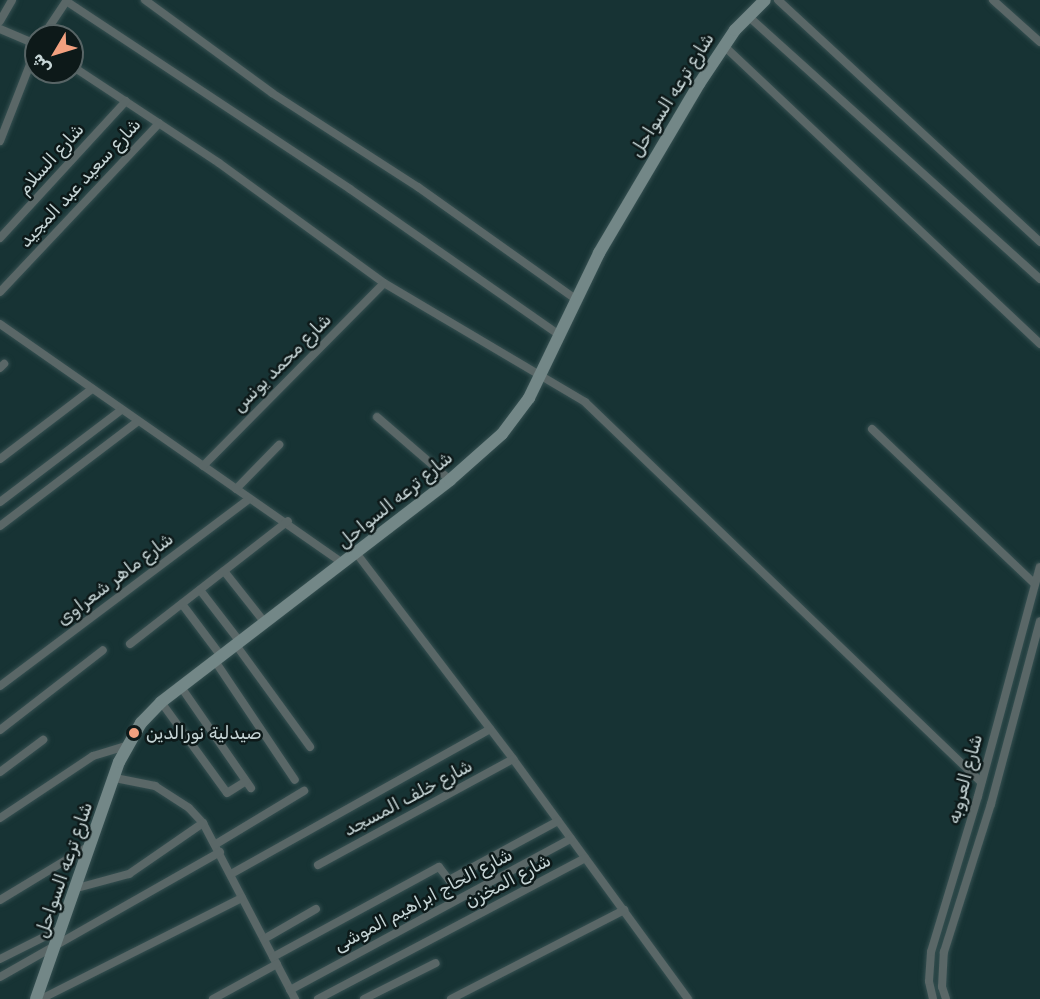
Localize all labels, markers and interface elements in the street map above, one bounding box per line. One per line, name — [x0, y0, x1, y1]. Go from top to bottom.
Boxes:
north arrow — [24, 24, 84, 84]
street label: شارع ترعه السواحل — [625, 29, 719, 161]
text: ش — [27, 50, 55, 78]
street label: شارع سعيد عبد المجيد — [15, 114, 145, 252]
street label: شارع السلام — [13, 119, 89, 199]
street label: شارع محمد يونس — [228, 309, 336, 417]
street label: شارع ترعه السواحل — [333, 447, 457, 553]
street label: شارع ماهر شعراوى — [52, 528, 178, 630]
place label: صيدلية نورالدين — [146, 722, 261, 744]
marker: صيدلية نورالدين — [127, 726, 141, 740]
street label: شارع العروبه — [943, 732, 987, 826]
street label: شارع خلف المسجد — [340, 755, 476, 841]
street label: شارع ترعه السواحل — [31, 799, 97, 941]
street label: شارع الحاج ابراهيم الموشى — [330, 844, 516, 956]
street label: شارع المخزن — [461, 849, 555, 913]

